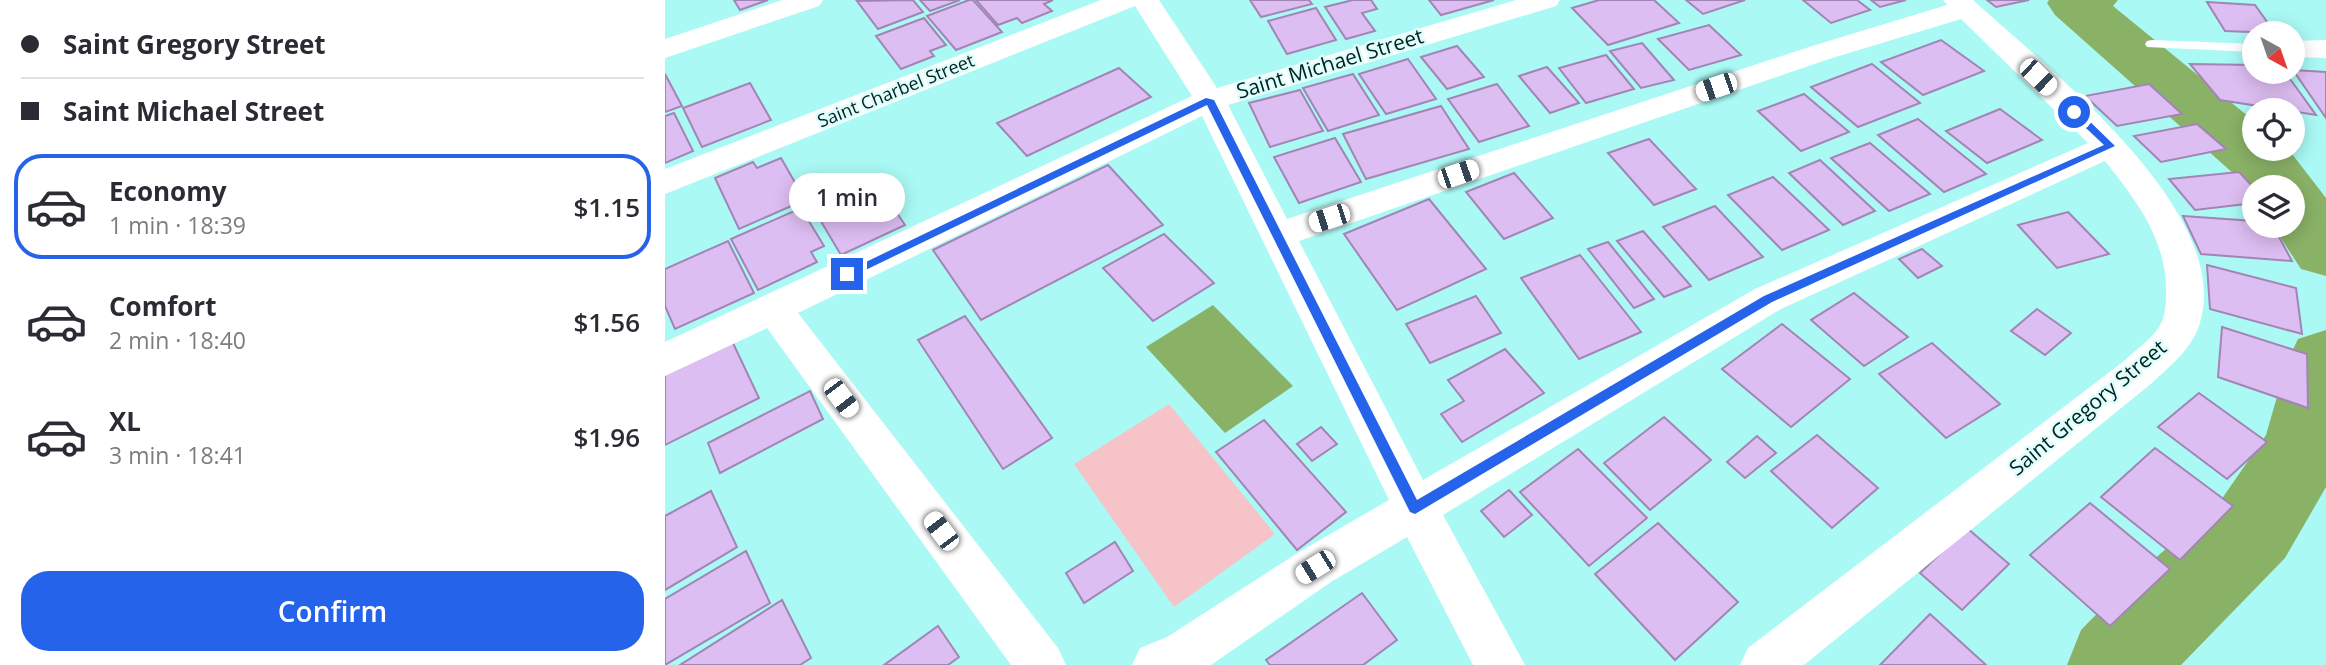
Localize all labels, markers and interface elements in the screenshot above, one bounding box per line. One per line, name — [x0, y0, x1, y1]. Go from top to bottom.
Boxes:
street label: Saint Michael Street — [1233, 21, 1427, 105]
north arrow — [2242, 21, 2305, 84]
map controls — [2242, 21, 2305, 238]
text: Saint Gregory Street — [63, 26, 326, 62]
street label: Saint Charbel Street — [814, 48, 977, 132]
car — [2016, 55, 2061, 99]
car — [1693, 70, 1740, 104]
text: Saint Michael Street — [63, 93, 324, 129]
route start — [2058, 96, 2090, 128]
button: locate — [2242, 98, 2305, 161]
car — [1435, 157, 1482, 191]
text: Economy — [109, 173, 227, 209]
callout: 1 min — [789, 173, 905, 222]
icon: car — [25, 175, 88, 238]
button: layers — [2242, 175, 2305, 238]
text: 1 min — [816, 181, 878, 213]
text: $1.15 — [573, 189, 640, 225]
car — [1306, 202, 1353, 234]
text: 1 min · 18:39 — [109, 209, 246, 241]
route end — [831, 258, 863, 290]
text: Comfort — [109, 288, 216, 324]
icon: car — [25, 290, 88, 353]
text: $1.56 — [573, 304, 640, 340]
text: 2 min · 18:40 — [109, 324, 246, 356]
street label: Saint Gregory Street — [2003, 333, 2172, 481]
car — [820, 375, 863, 421]
text: XL — [109, 403, 141, 439]
icon: car — [25, 405, 88, 468]
text: $1.96 — [573, 419, 640, 455]
text: 3 min · 18:41 — [109, 439, 246, 471]
car — [920, 508, 963, 554]
car — [1292, 547, 1339, 587]
button: Confirm — [21, 571, 644, 651]

